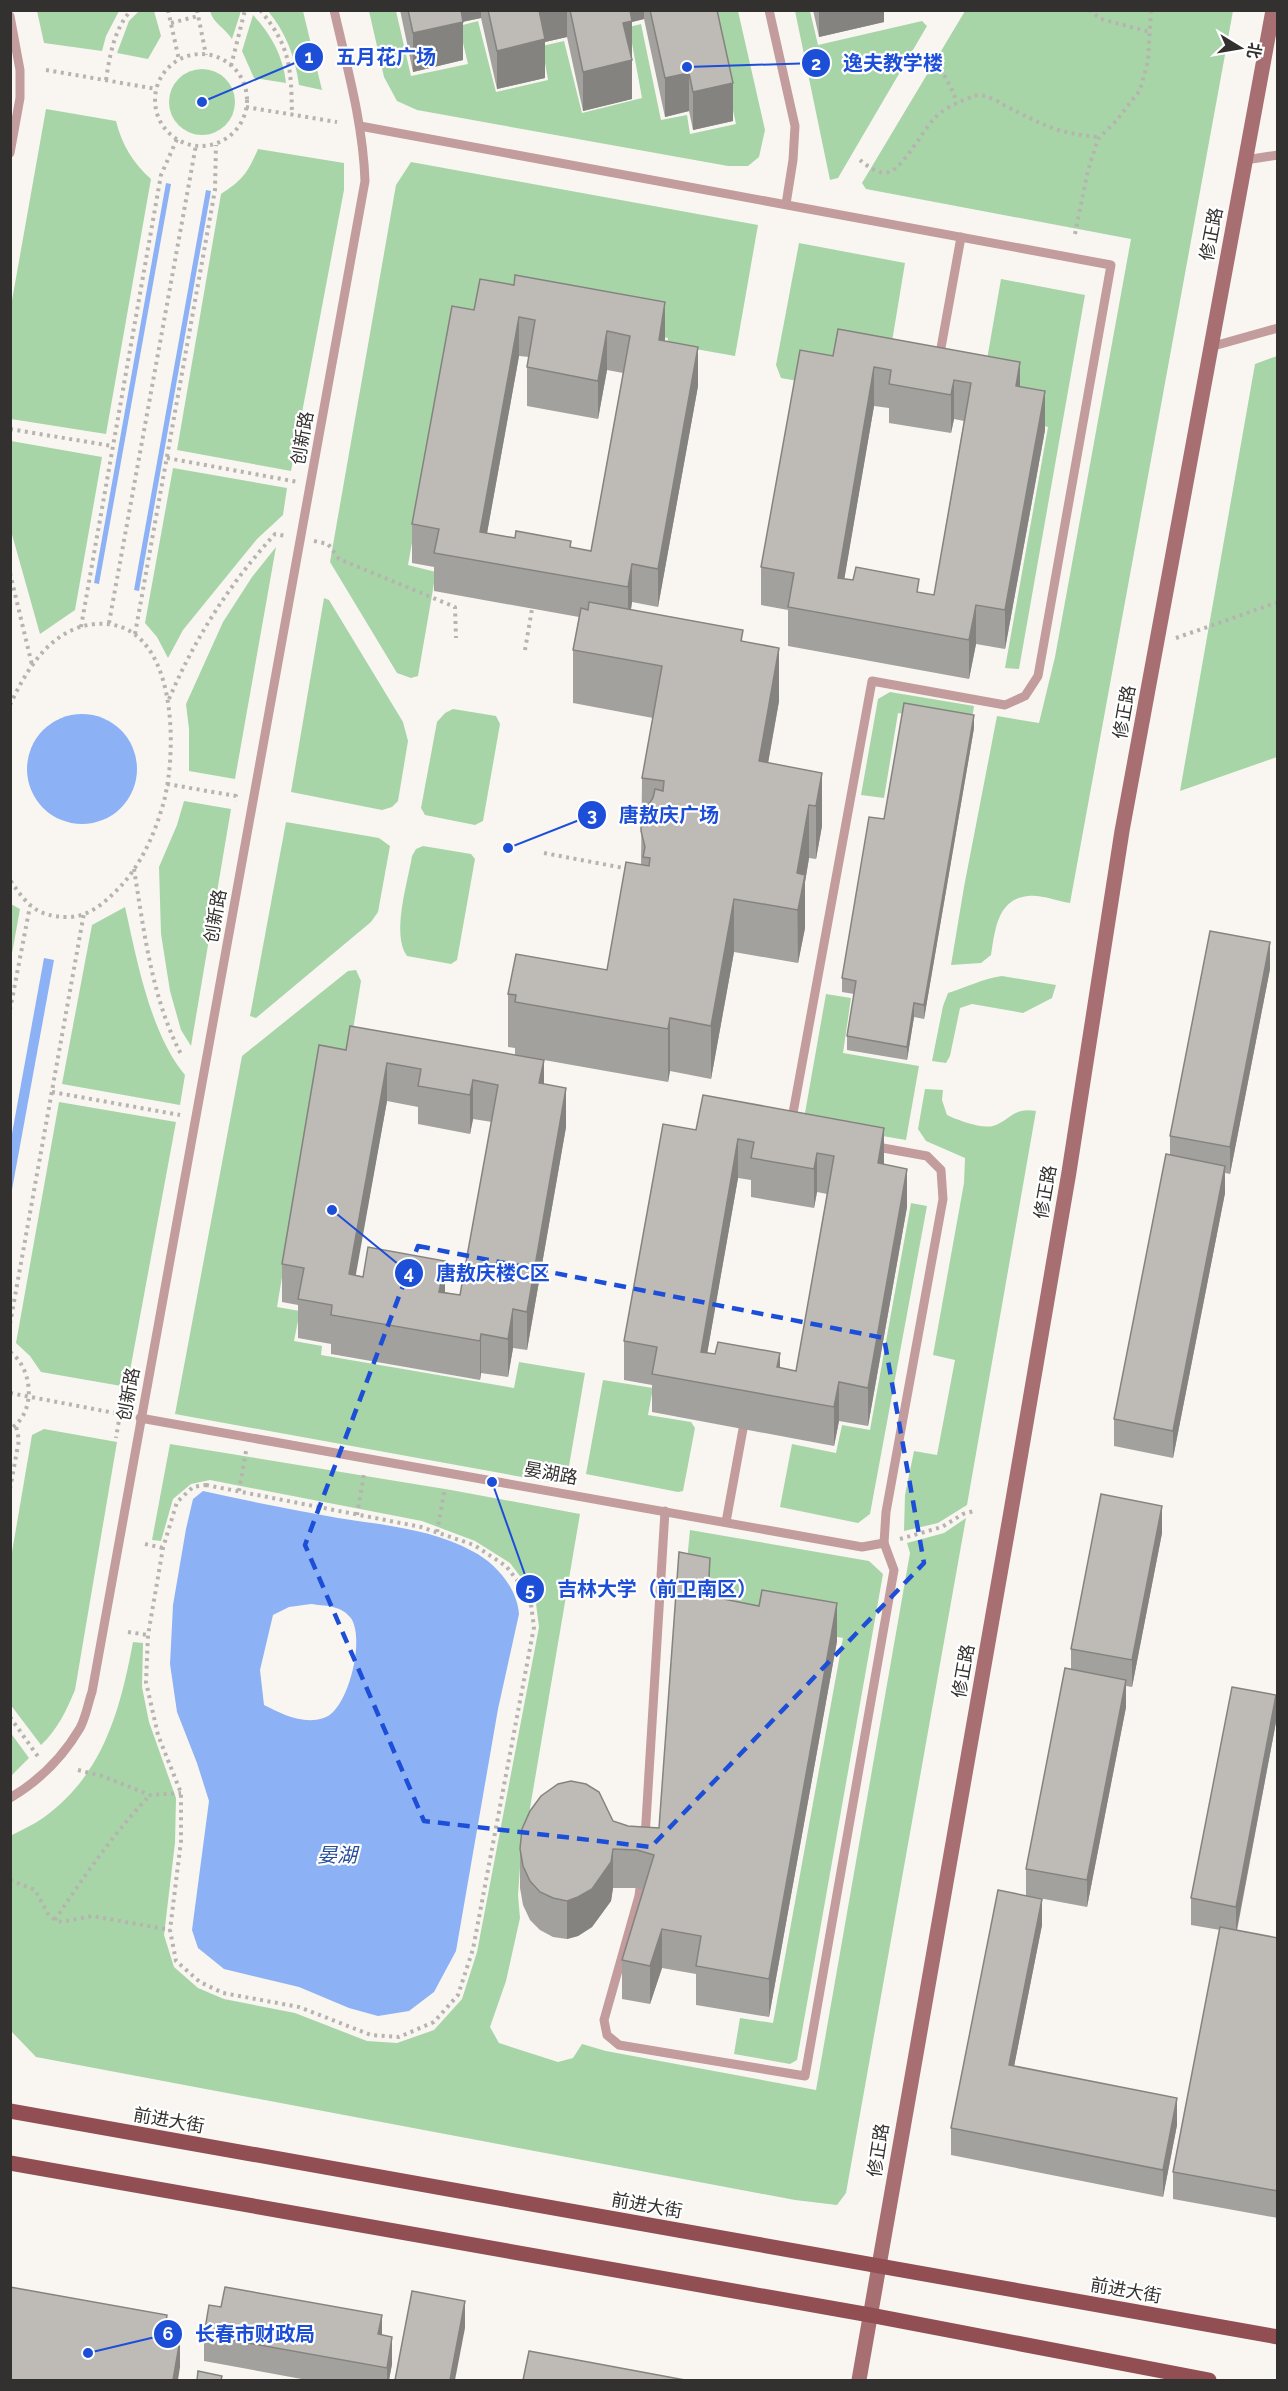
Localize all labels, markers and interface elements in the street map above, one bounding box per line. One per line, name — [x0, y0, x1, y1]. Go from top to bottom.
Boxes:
north arrow — [1210, 18, 1270, 78]
callout: 五月花广场 — [294, 38, 448, 76]
text: 北 — [1243, 41, 1265, 60]
callout: 逸夫教学楼 — [801, 44, 955, 82]
text: 五月花广场 — [336, 45, 436, 69]
text: 1 — [305, 46, 314, 67]
text: 逸夫教学楼 — [843, 51, 943, 75]
text: 2 — [811, 53, 821, 74]
street label: 修正路 — [1196, 205, 1226, 263]
street label: 创新路 — [287, 410, 317, 466]
street label: 修正路 — [1109, 684, 1139, 740]
callout: 唐敖庆广场 — [577, 796, 731, 834]
text: 唐敖庆广场 — [619, 803, 719, 827]
text: 3 — [587, 804, 597, 825]
street label: 创新路 — [200, 888, 230, 944]
street label: 修正路 — [1030, 1164, 1060, 1220]
callout: 唐敖庆楼C区 — [394, 1254, 562, 1292]
text: 唐敖庆楼C区 — [436, 1261, 550, 1285]
text: 4 — [404, 1262, 414, 1283]
street label: 创新路 — [113, 1365, 143, 1423]
street label: 晏湖路 — [523, 1458, 579, 1488]
callout: 吉林大学（前卫南区） — [515, 1570, 769, 1608]
text: 吉林大学（前卫南区） — [557, 1577, 757, 1601]
text: 5 — [525, 1579, 535, 1600]
street label: 修正路 — [948, 1643, 978, 1699]
water label: 晏湖 — [317, 1843, 360, 1867]
street label: 前进大街 — [132, 2103, 206, 2137]
street label: 修正路 — [863, 2122, 893, 2178]
street label: 前进大街 — [610, 2188, 684, 2222]
street label: 前进大街 — [1089, 2273, 1163, 2307]
callout: 长春市财政局 — [153, 2315, 327, 2353]
text: 长春市财政局 — [195, 2322, 315, 2346]
text: 6 — [163, 2323, 174, 2344]

